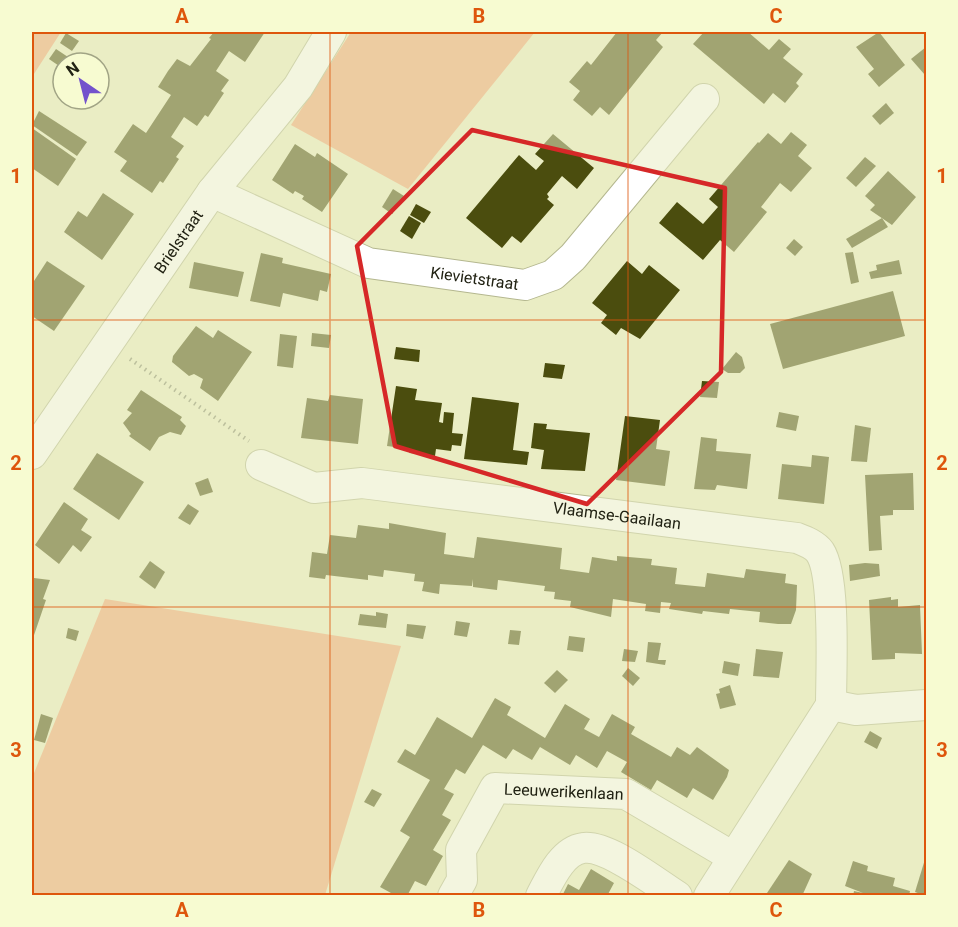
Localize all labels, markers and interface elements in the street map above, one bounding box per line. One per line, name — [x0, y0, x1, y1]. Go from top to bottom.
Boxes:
text: A — [175, 4, 189, 28]
text: B — [473, 4, 485, 28]
text: C — [769, 4, 783, 28]
north arrow — [51, 51, 111, 111]
text: N — [63, 58, 83, 80]
text: 1 — [10, 164, 22, 188]
text: 1 — [936, 164, 948, 188]
street label: Brielstraat — [150, 206, 207, 277]
street label: Kievietstraat — [429, 263, 520, 294]
text: 2 — [10, 451, 22, 475]
text: 2 — [936, 451, 948, 475]
street label: Vlaamse-Gaailaan — [552, 498, 682, 533]
text: 3 — [10, 738, 22, 762]
text: 3 — [936, 738, 948, 762]
street label: Leeuwerikenlaan — [504, 779, 624, 804]
text: A — [175, 898, 189, 922]
text: B — [473, 898, 485, 922]
text: C — [769, 898, 783, 922]

